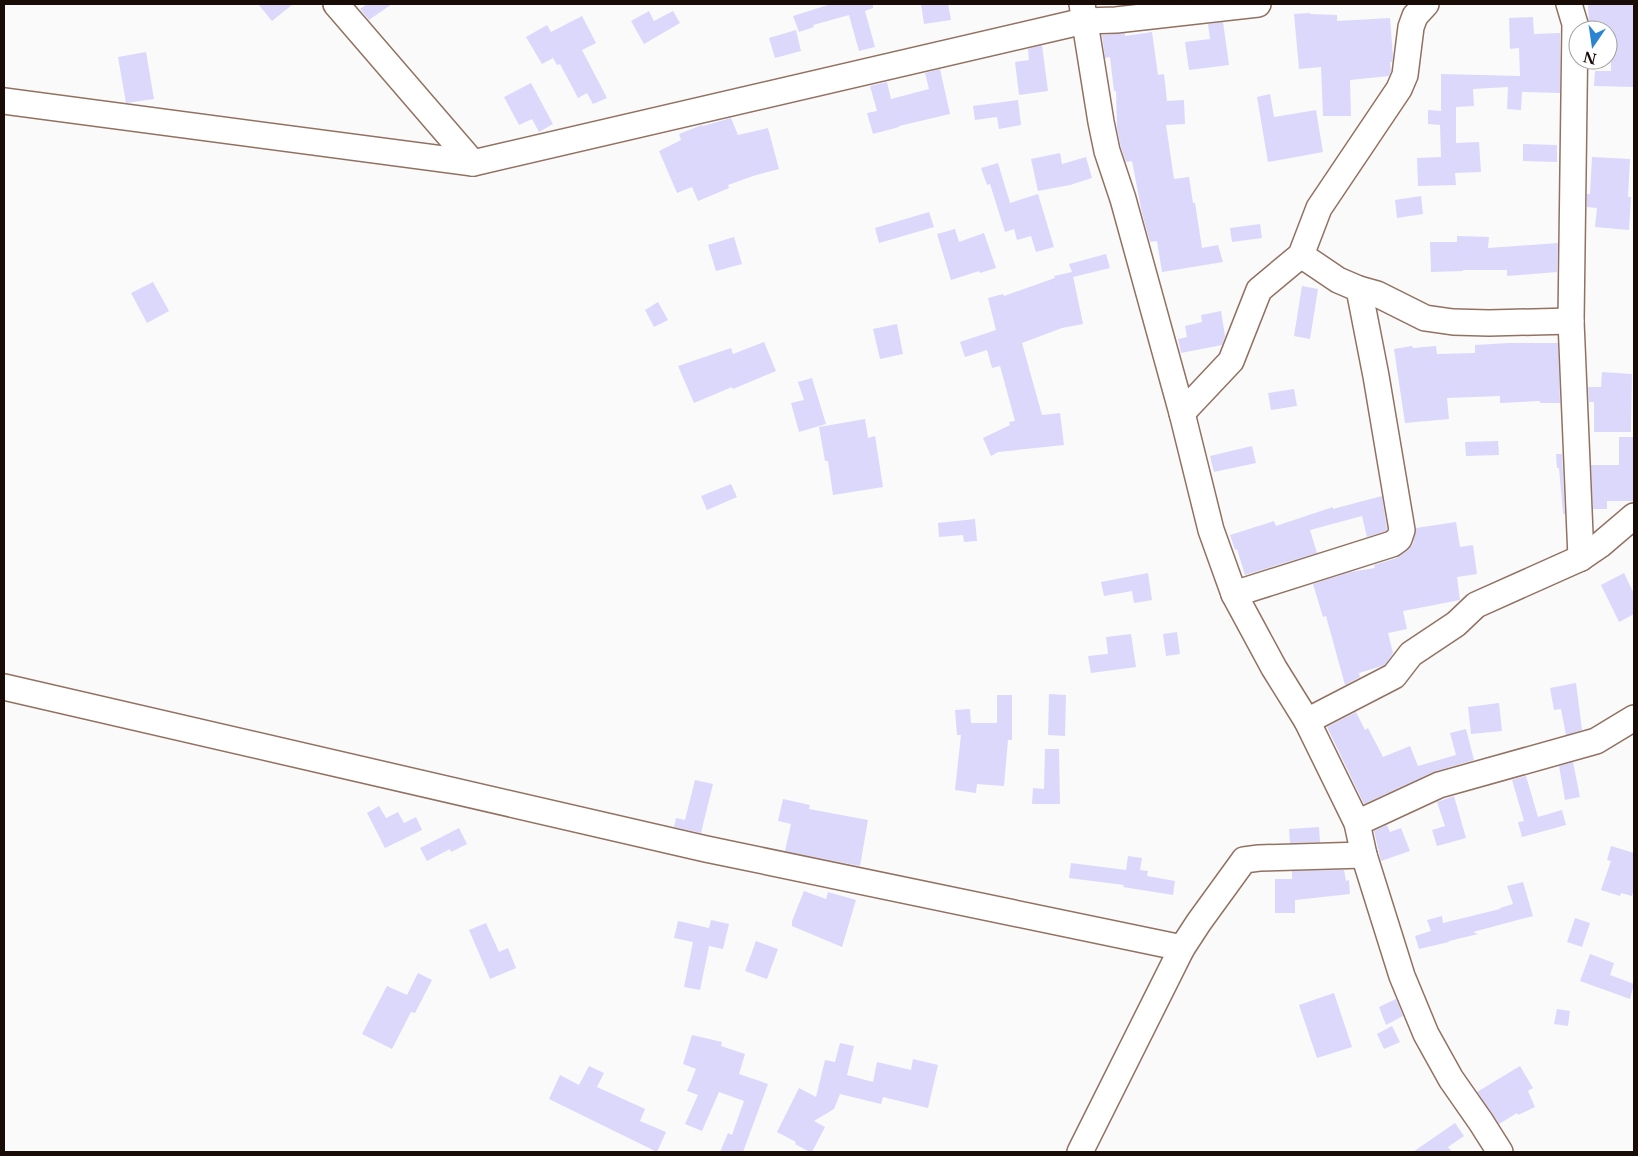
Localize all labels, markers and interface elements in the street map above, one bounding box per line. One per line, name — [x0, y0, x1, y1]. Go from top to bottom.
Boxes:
north arrow — [1568, 20, 1618, 70]
text: N — [1582, 47, 1599, 68]

